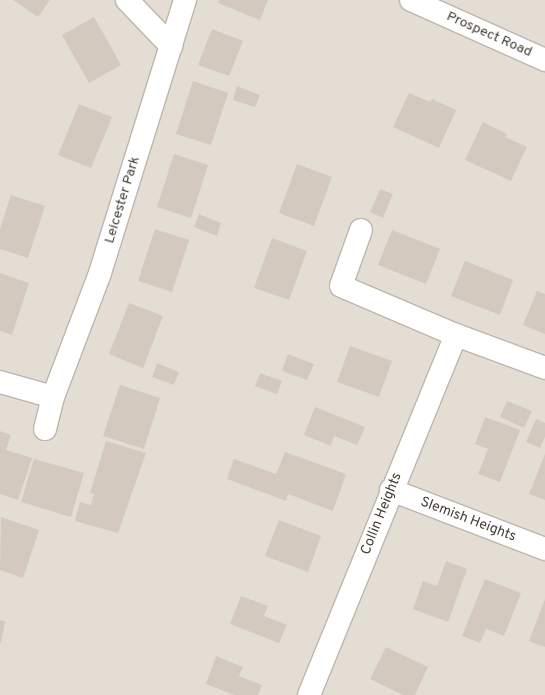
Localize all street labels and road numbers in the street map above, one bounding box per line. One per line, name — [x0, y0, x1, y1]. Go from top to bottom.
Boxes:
street label: Prospect Road — [444, 9, 534, 61]
street label: Leicester Park — [102, 154, 144, 246]
street label: Collin Heights — [358, 470, 406, 558]
street label: Slemish Heights — [418, 494, 518, 546]

